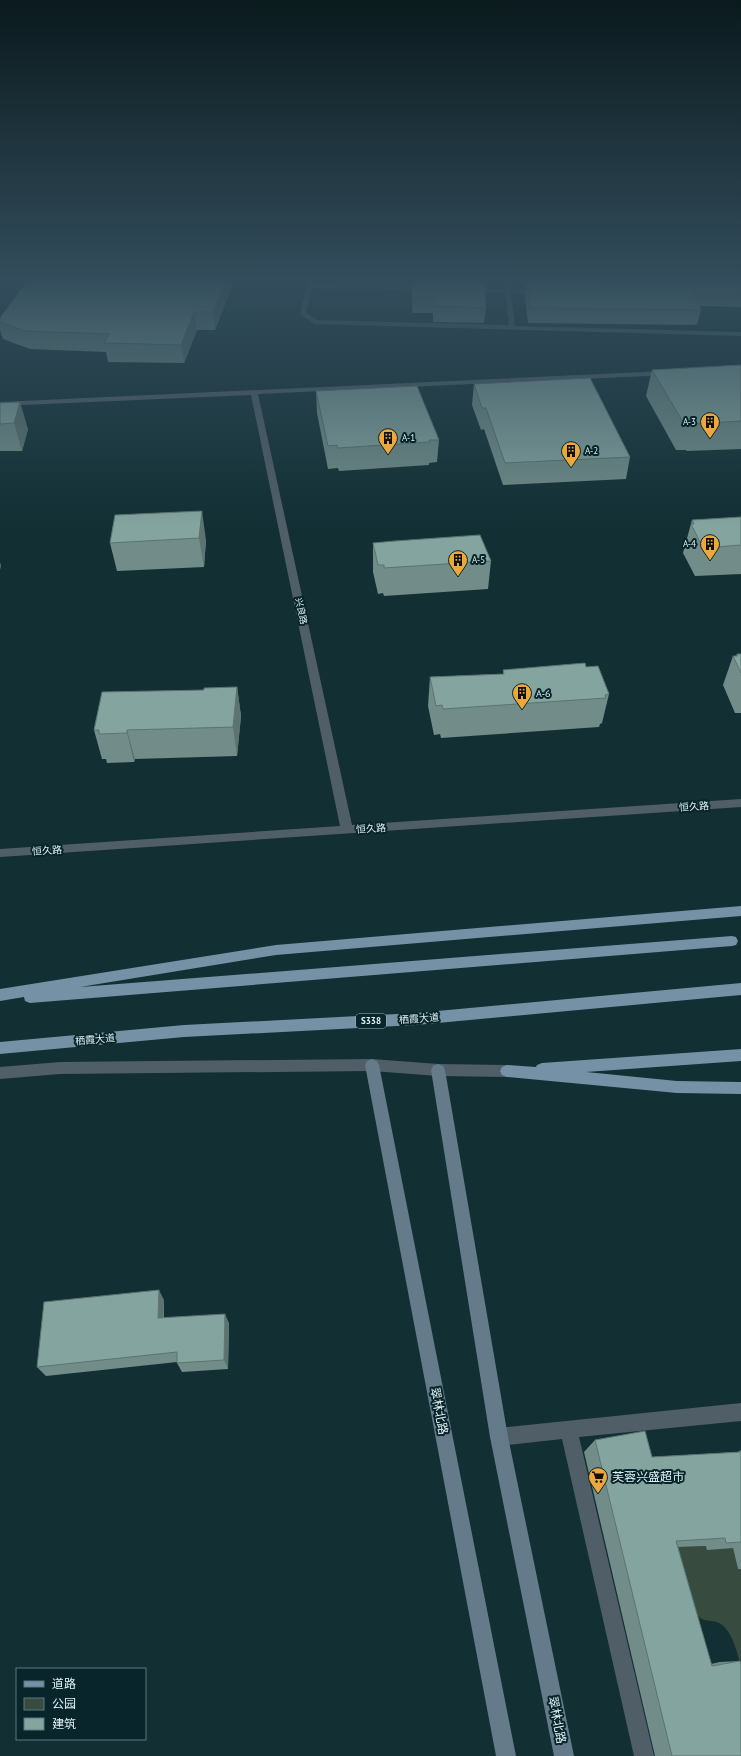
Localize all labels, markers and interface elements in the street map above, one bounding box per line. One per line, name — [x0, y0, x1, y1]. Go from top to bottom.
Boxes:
building icon: A-3 — [699, 411, 721, 439]
place label: A-3 — [683, 416, 696, 427]
building icon: A-1 — [377, 427, 399, 455]
place label: A-1 — [402, 432, 415, 443]
building icon: A-2 — [560, 440, 582, 468]
place label: A-2 — [585, 445, 598, 456]
building icon: A-4 — [699, 533, 721, 561]
place label: A-4 — [683, 538, 696, 549]
building icon: A-5 — [447, 549, 469, 577]
place label: A-5 — [472, 554, 485, 565]
street label: 兴良路 — [293, 597, 310, 625]
building icon: A-6 — [511, 682, 533, 710]
place label: A-6 — [536, 687, 551, 700]
street label: 恒久路 — [679, 799, 709, 814]
street label: 恒久路 — [356, 821, 386, 836]
street label: 恒久路 — [32, 843, 62, 858]
street label: 栖霞大道 — [399, 1011, 439, 1026]
road number: S338 — [356, 1014, 386, 1028]
street label: 栖霞大道 — [75, 1031, 116, 1048]
street label: 翠林北路 — [428, 1386, 451, 1436]
supermarket icon: 芙蓉兴盛超市 — [587, 1466, 609, 1494]
place label: 芙蓉兴盛超市 — [612, 1469, 684, 1484]
legend — [16, 1668, 146, 1740]
text: 道路 — [52, 1676, 76, 1691]
street label: 翠林北路 — [546, 1695, 569, 1745]
text: 公园 — [52, 1696, 76, 1711]
text: 建筑 — [52, 1716, 76, 1731]

